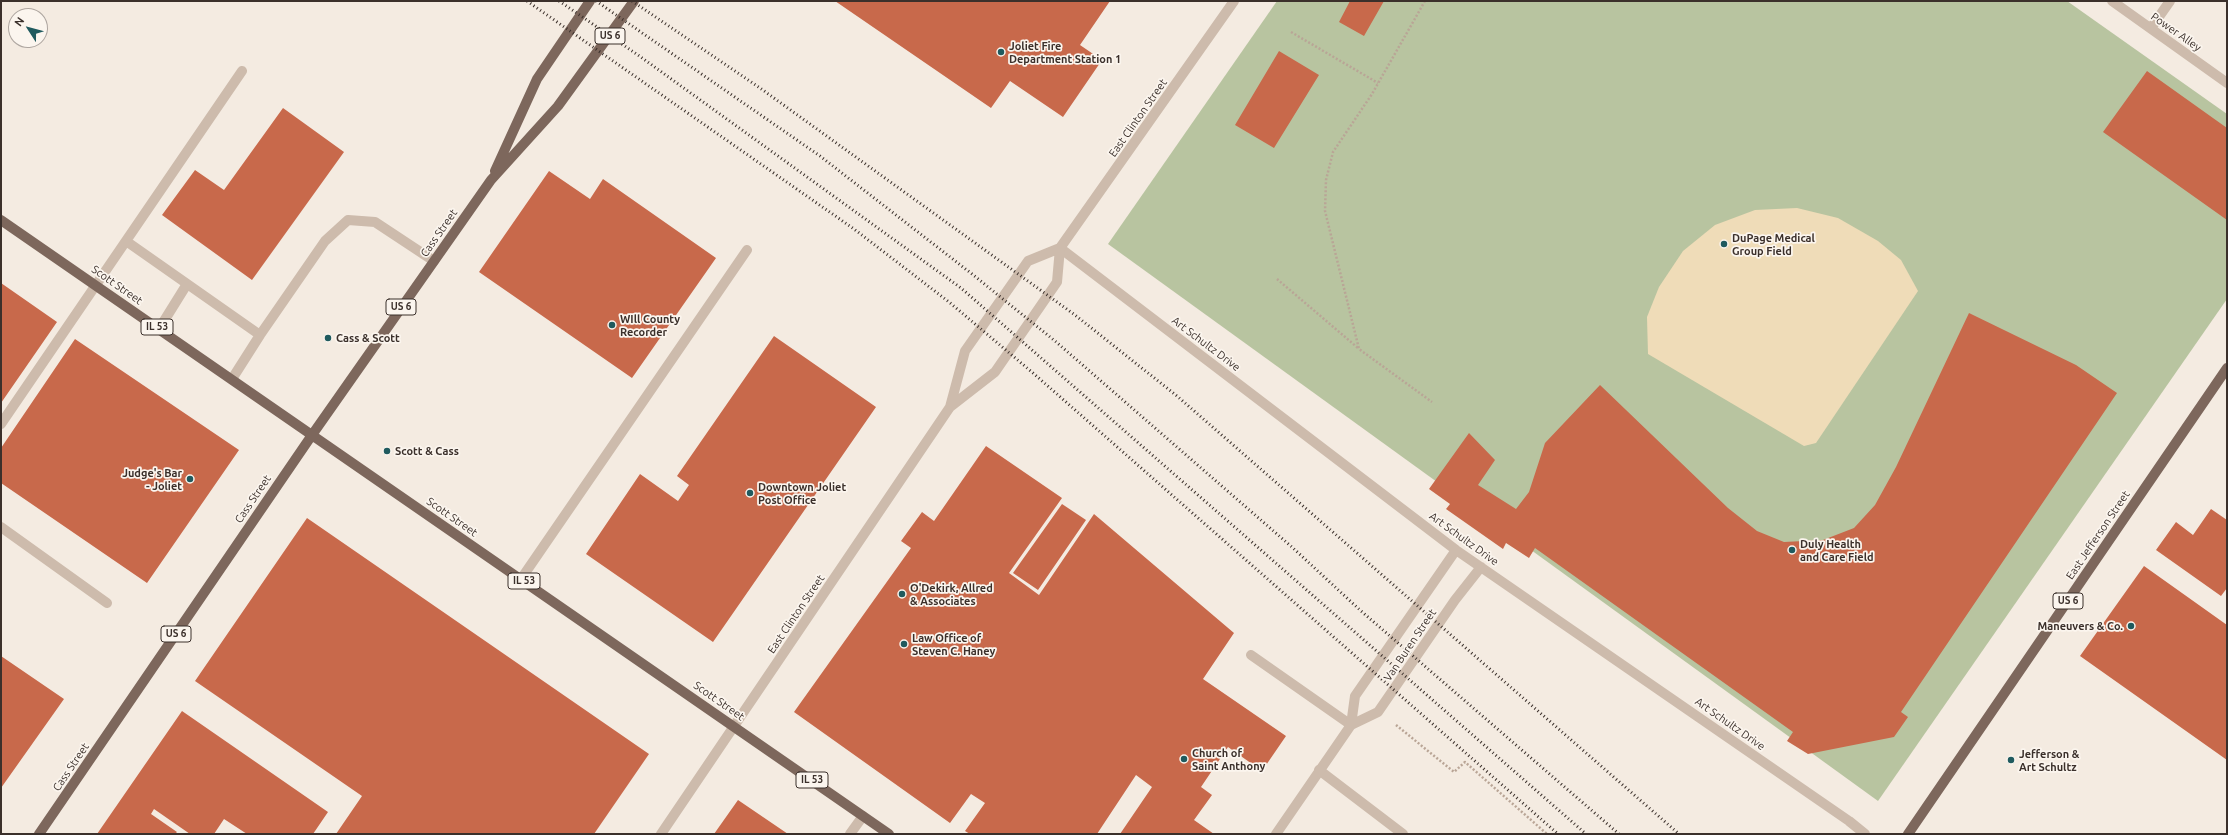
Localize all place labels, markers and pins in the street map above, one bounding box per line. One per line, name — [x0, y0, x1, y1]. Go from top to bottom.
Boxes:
place label: Joliet Fire Department Station 1 — [1009, 39, 1121, 65]
marker: Joliet Fire Department Station 1 — [996, 47, 1006, 57]
place label: DuPage Medical Group Field — [1732, 231, 1815, 257]
marker: DuPage Medical Group Field — [1719, 239, 1729, 249]
place label: WIll County Recorder — [620, 312, 680, 338]
marker: WIll County Recorder — [607, 320, 617, 330]
place label: Cass & Scott — [336, 331, 400, 345]
marker: Cass & Scott — [323, 333, 333, 343]
place label: Scott & Cass — [395, 444, 459, 458]
marker: Scott & Cass — [382, 446, 392, 456]
place label: Judge's Bar - Joliet — [122, 466, 182, 492]
marker: Judge's Bar - Joliet — [185, 474, 195, 484]
place label: Downtown Joliet Post Office — [758, 480, 846, 506]
marker: Downtown Joliet Post Office — [745, 488, 755, 498]
place label: Duly Health and Care Field — [1800, 537, 1874, 563]
marker: Duly Health and Care Field — [1787, 545, 1797, 555]
place label: O'Dekirk, Allred & Associates — [910, 581, 993, 607]
marker: O'Dekirk, Allred & Associates — [897, 589, 907, 599]
place label: Maneuvers & Co. — [2038, 619, 2123, 633]
marker: Maneuvers & Co. — [2126, 621, 2136, 631]
place label: Law Office of Steven C. Haney — [912, 631, 995, 657]
marker: Law Office of Steven C. Haney — [899, 639, 909, 649]
place label: Church of Saint Anthony — [1192, 746, 1265, 772]
place label: Jefferson & Art Schultz — [2019, 747, 2079, 773]
marker: Church of Saint Anthony — [1179, 754, 1189, 764]
marker: Jefferson & Art Schultz — [2006, 755, 2016, 765]

